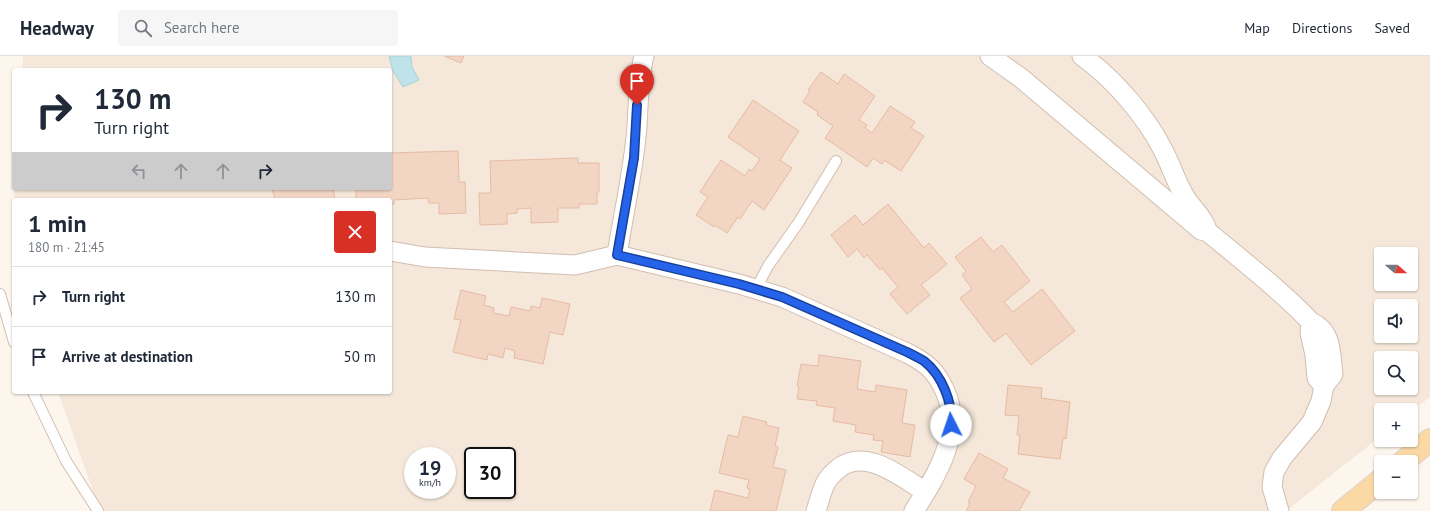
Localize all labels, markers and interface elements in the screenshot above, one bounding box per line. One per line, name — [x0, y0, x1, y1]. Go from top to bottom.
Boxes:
search box — [118, 10, 398, 46]
text: Headway — [20, 16, 94, 40]
icon: search — [132, 17, 154, 39]
text: Search here — [164, 18, 240, 37]
text: Map — [1244, 19, 1270, 37]
text: Directions — [1292, 19, 1352, 37]
text: Saved — [1374, 19, 1410, 37]
pin — [620, 64, 654, 105]
icon: arrive — [626, 70, 648, 92]
text: 130 m — [94, 80, 171, 117]
icon: right — [28, 84, 80, 136]
text: Turn right — [94, 116, 169, 139]
icon: left — [128, 160, 150, 182]
icon: ahead — [170, 160, 192, 182]
icon: ahead — [212, 160, 234, 182]
icon: right — [254, 160, 276, 182]
text: 1 min — [28, 208, 87, 239]
button: close — [334, 211, 376, 253]
text: 180 m · 21:45 — [28, 239, 105, 256]
north arrow — [1374, 247, 1418, 291]
map controls — [1374, 247, 1418, 499]
icon: right — [28, 286, 50, 308]
text: Turn right — [62, 287, 125, 306]
text: 130 m — [335, 287, 376, 306]
button: sound — [1374, 299, 1418, 343]
icon: arrive — [28, 346, 50, 368]
text: Arrive at destination — [62, 347, 193, 366]
text: 50 m — [343, 347, 376, 366]
button: search — [1374, 351, 1418, 395]
button: + — [1374, 403, 1418, 447]
position arrow — [930, 404, 972, 446]
speed limit sign: 30 — [464, 447, 516, 499]
text: 19 — [419, 455, 441, 481]
button: − — [1374, 455, 1418, 499]
text: km/h — [419, 476, 441, 489]

